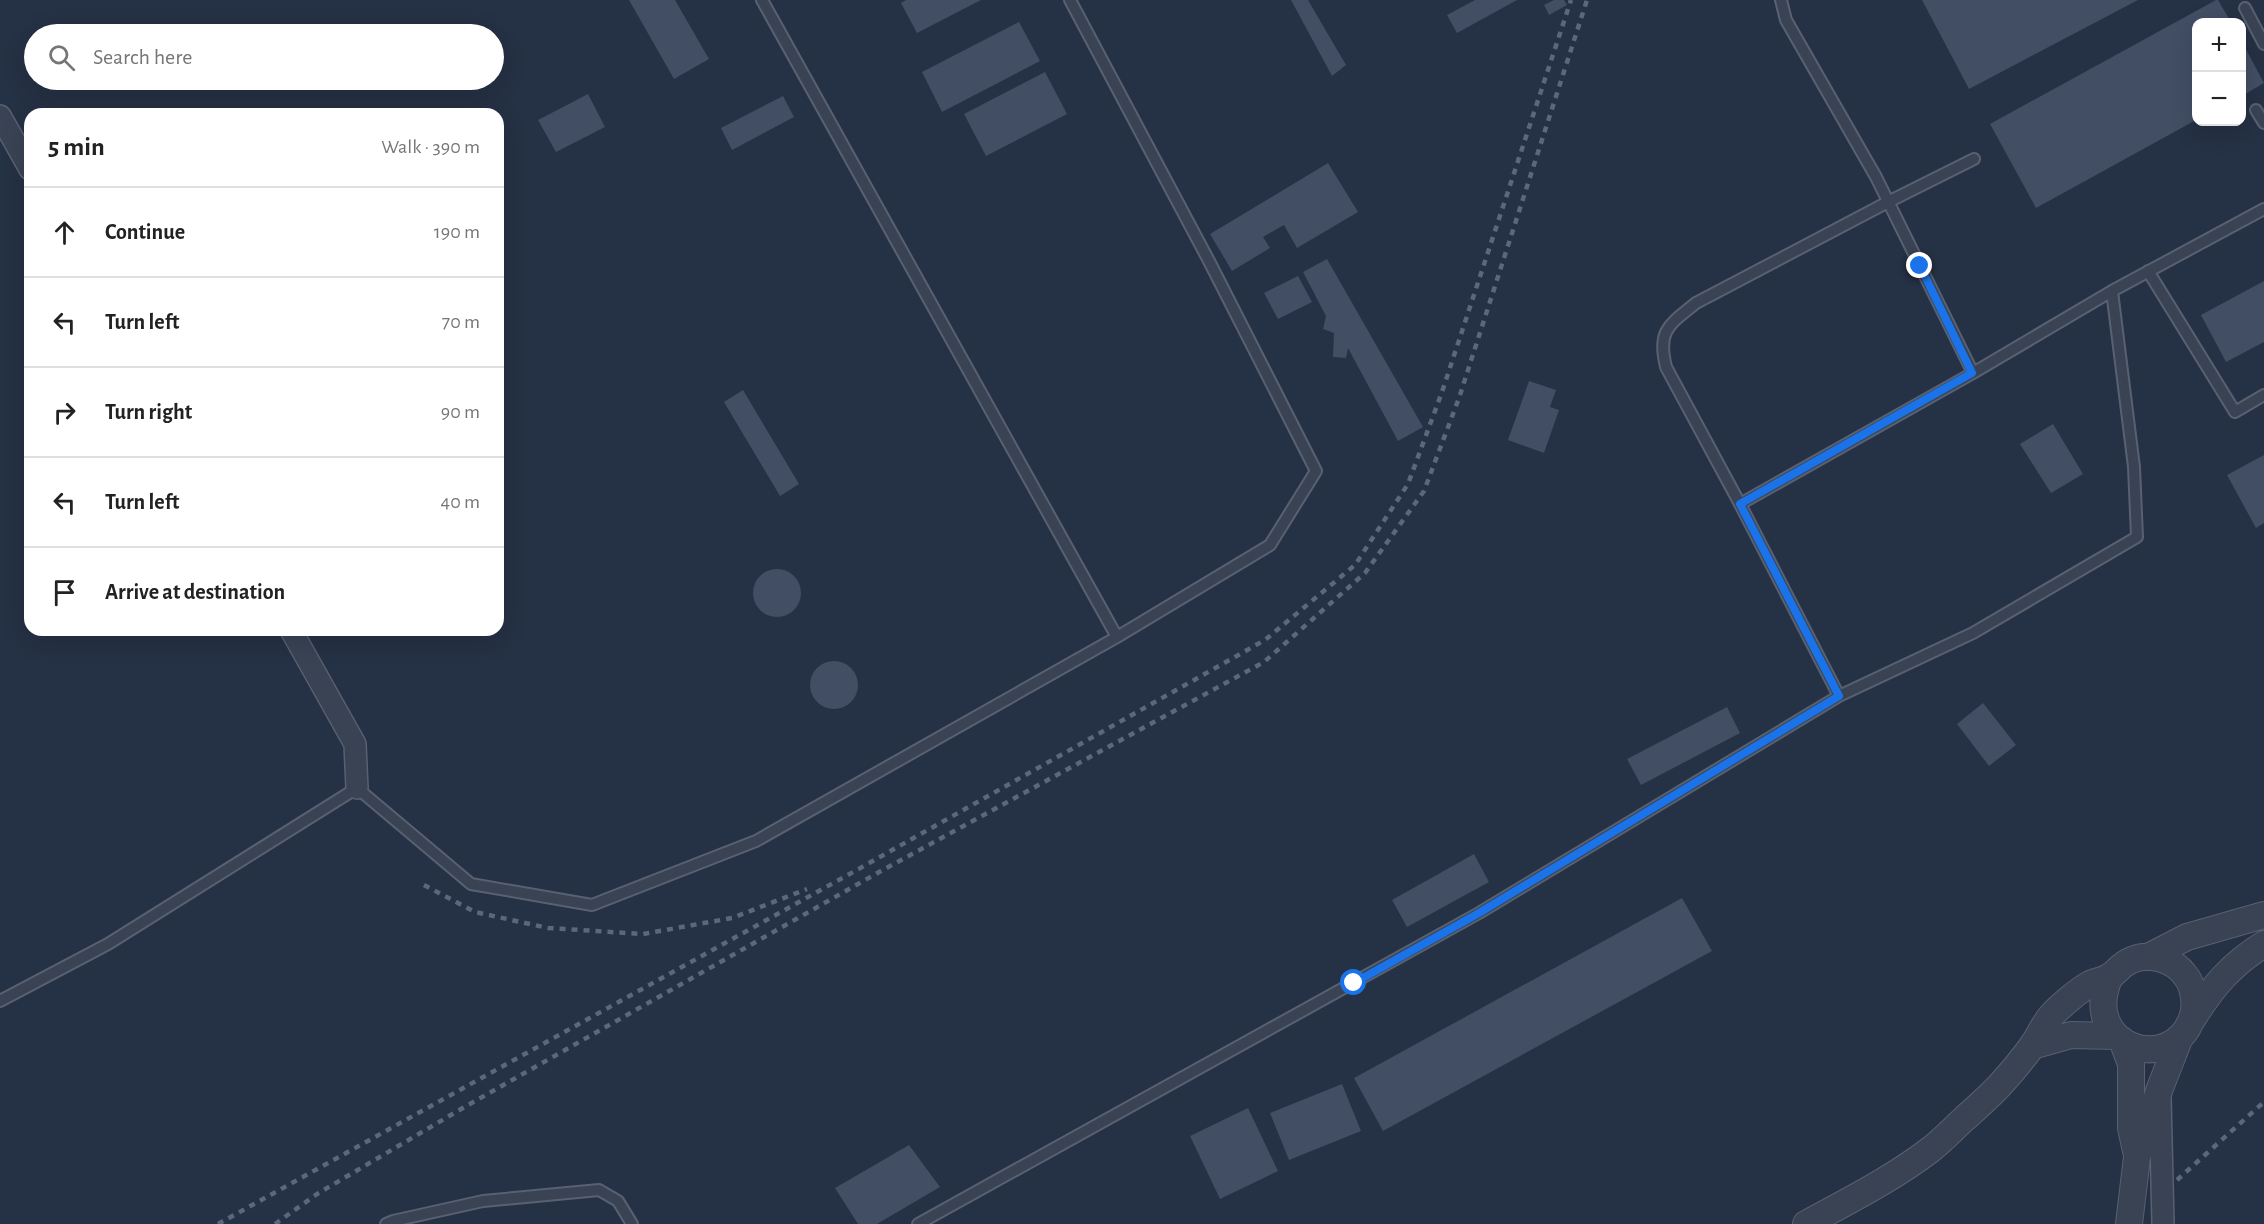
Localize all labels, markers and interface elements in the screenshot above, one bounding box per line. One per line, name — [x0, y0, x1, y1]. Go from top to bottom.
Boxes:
map controls — [2192, 18, 2246, 126]
button: + — [2192, 18, 2246, 72]
search box — [24, 24, 504, 90]
icon: search — [45, 41, 78, 74]
text: Search here — [93, 46, 192, 68]
button: − — [2192, 72, 2246, 126]
text: 5 min — [48, 134, 105, 160]
text: Walk · 390 m — [381, 137, 480, 157]
icon: ahead — [48, 216, 81, 249]
text: Continue — [105, 221, 185, 243]
text: 190 m — [434, 222, 480, 242]
route end — [1906, 252, 1932, 278]
icon: left — [48, 306, 81, 339]
text: Turn left — [105, 311, 179, 333]
text: 70 m — [442, 312, 480, 332]
icon: right — [48, 396, 81, 429]
text: Turn right — [105, 401, 192, 423]
text: 90 m — [441, 402, 480, 422]
icon: left — [48, 486, 81, 519]
text: Turn left — [105, 491, 179, 513]
text: 40 m — [441, 492, 480, 512]
icon: arrive — [48, 576, 81, 609]
text: Arrive at destination — [105, 581, 285, 603]
route start — [1340, 969, 1366, 995]

